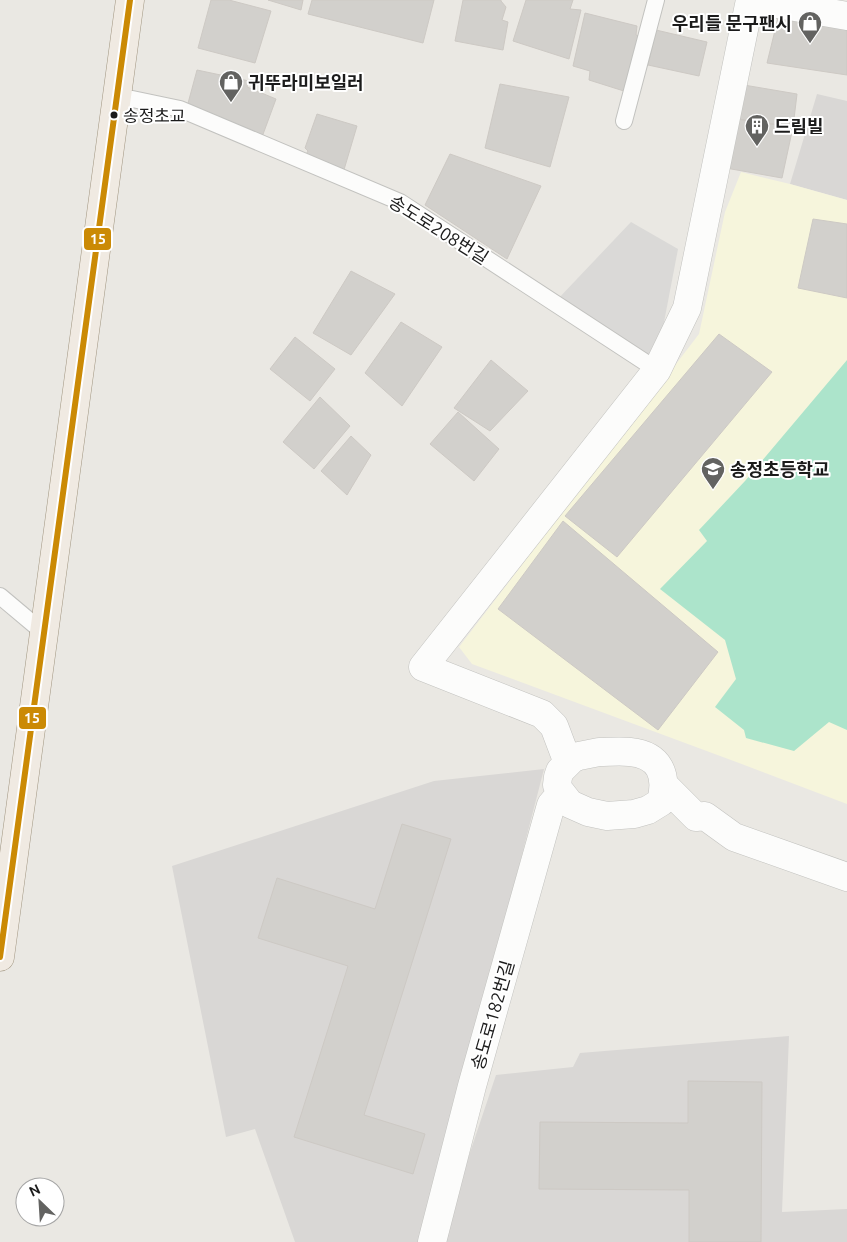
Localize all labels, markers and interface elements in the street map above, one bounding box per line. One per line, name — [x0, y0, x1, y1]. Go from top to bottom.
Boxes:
shop icon: 우리들 문구팬시 — [797, 10, 823, 44]
place label: 우리들 문구팬시 — [672, 13, 792, 33]
shop icon: 귀뚜라미보일러 — [218, 69, 244, 103]
place label: 귀뚜라미보일러 — [248, 72, 364, 92]
place label: 송정초교 — [123, 106, 186, 125]
marker: 송정초교 — [109, 110, 119, 120]
building icon: 드림빌 — [744, 113, 770, 147]
place label: 드림빌 — [774, 116, 824, 136]
street label: 송도로208번길 — [386, 191, 492, 267]
line badge: 15 — [83, 227, 112, 251]
text: 15 — [90, 231, 106, 247]
school or university icon: 송정초등학교 — [700, 456, 726, 490]
place label: 송정초등학교 — [730, 459, 829, 479]
line badge: 15 — [18, 706, 47, 730]
text: 15 — [24, 710, 40, 726]
street label: 송도로182번길 — [467, 958, 517, 1072]
north arrow — [15, 1177, 65, 1227]
text: N — [26, 1181, 43, 1200]

